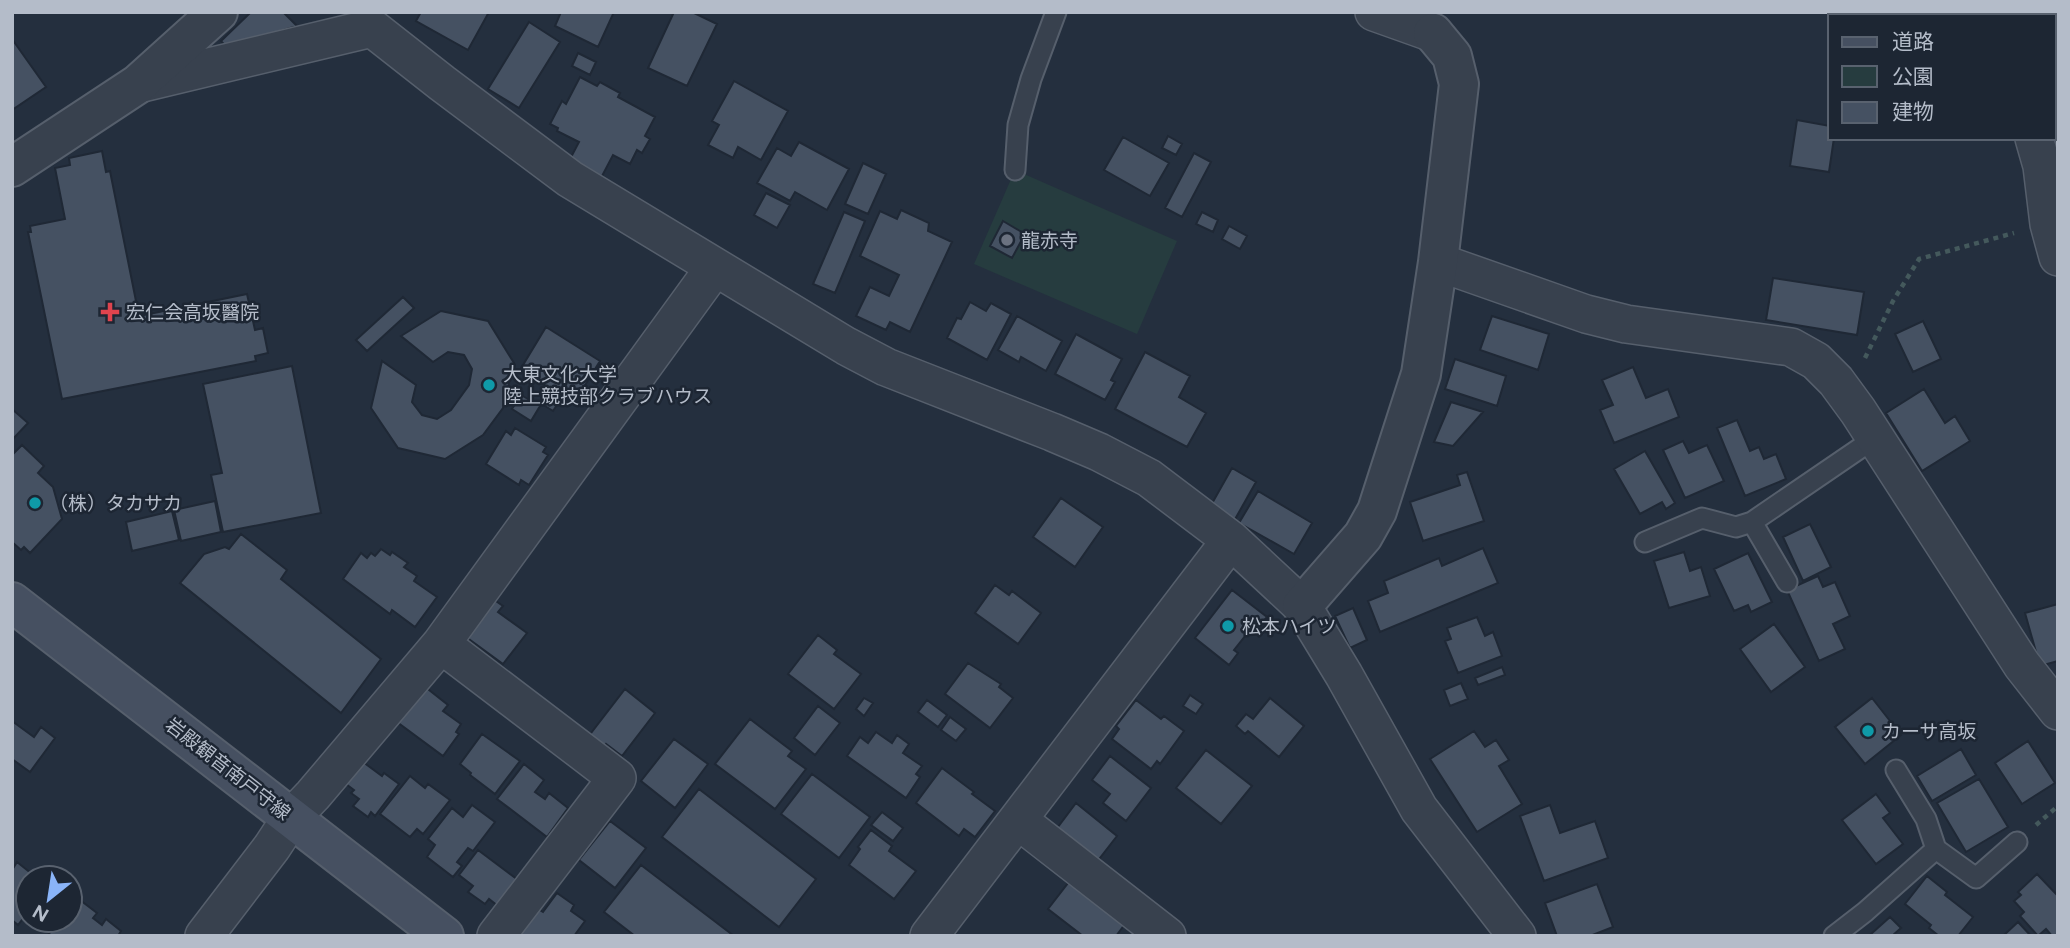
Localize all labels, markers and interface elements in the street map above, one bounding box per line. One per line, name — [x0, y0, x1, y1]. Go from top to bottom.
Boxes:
legend — [1828, 14, 2056, 140]
text: 道路 — [1892, 29, 1934, 54]
text: 公園 — [1892, 64, 1934, 89]
text: 建物 — [1892, 99, 1934, 124]
place label: 龍赤寺 — [1021, 229, 1078, 252]
marker: 龍赤寺 — [999, 232, 1015, 248]
place label: 宏仁会高坂醫院 — [126, 301, 259, 324]
marker: 宏仁会高坂醫院 — [100, 302, 120, 322]
place label: 大東文化大学 陸上競技部クラブハウス — [503, 363, 712, 408]
marker: 大東文化大学 陸上競技部クラブハウス — [481, 377, 497, 393]
place label: （株）タカサカ — [49, 492, 182, 515]
marker: （株）タカサカ — [27, 495, 43, 511]
place label: 松本ハイツ — [1242, 615, 1337, 638]
marker: 松本ハイツ — [1220, 618, 1236, 634]
street label: 岩殿観音南戸守線 — [161, 713, 295, 825]
place label: カーサ高坂 — [1882, 720, 1977, 743]
marker: カーサ高坂 — [1860, 723, 1876, 739]
north arrow — [14, 864, 84, 934]
text: N — [29, 900, 53, 927]

